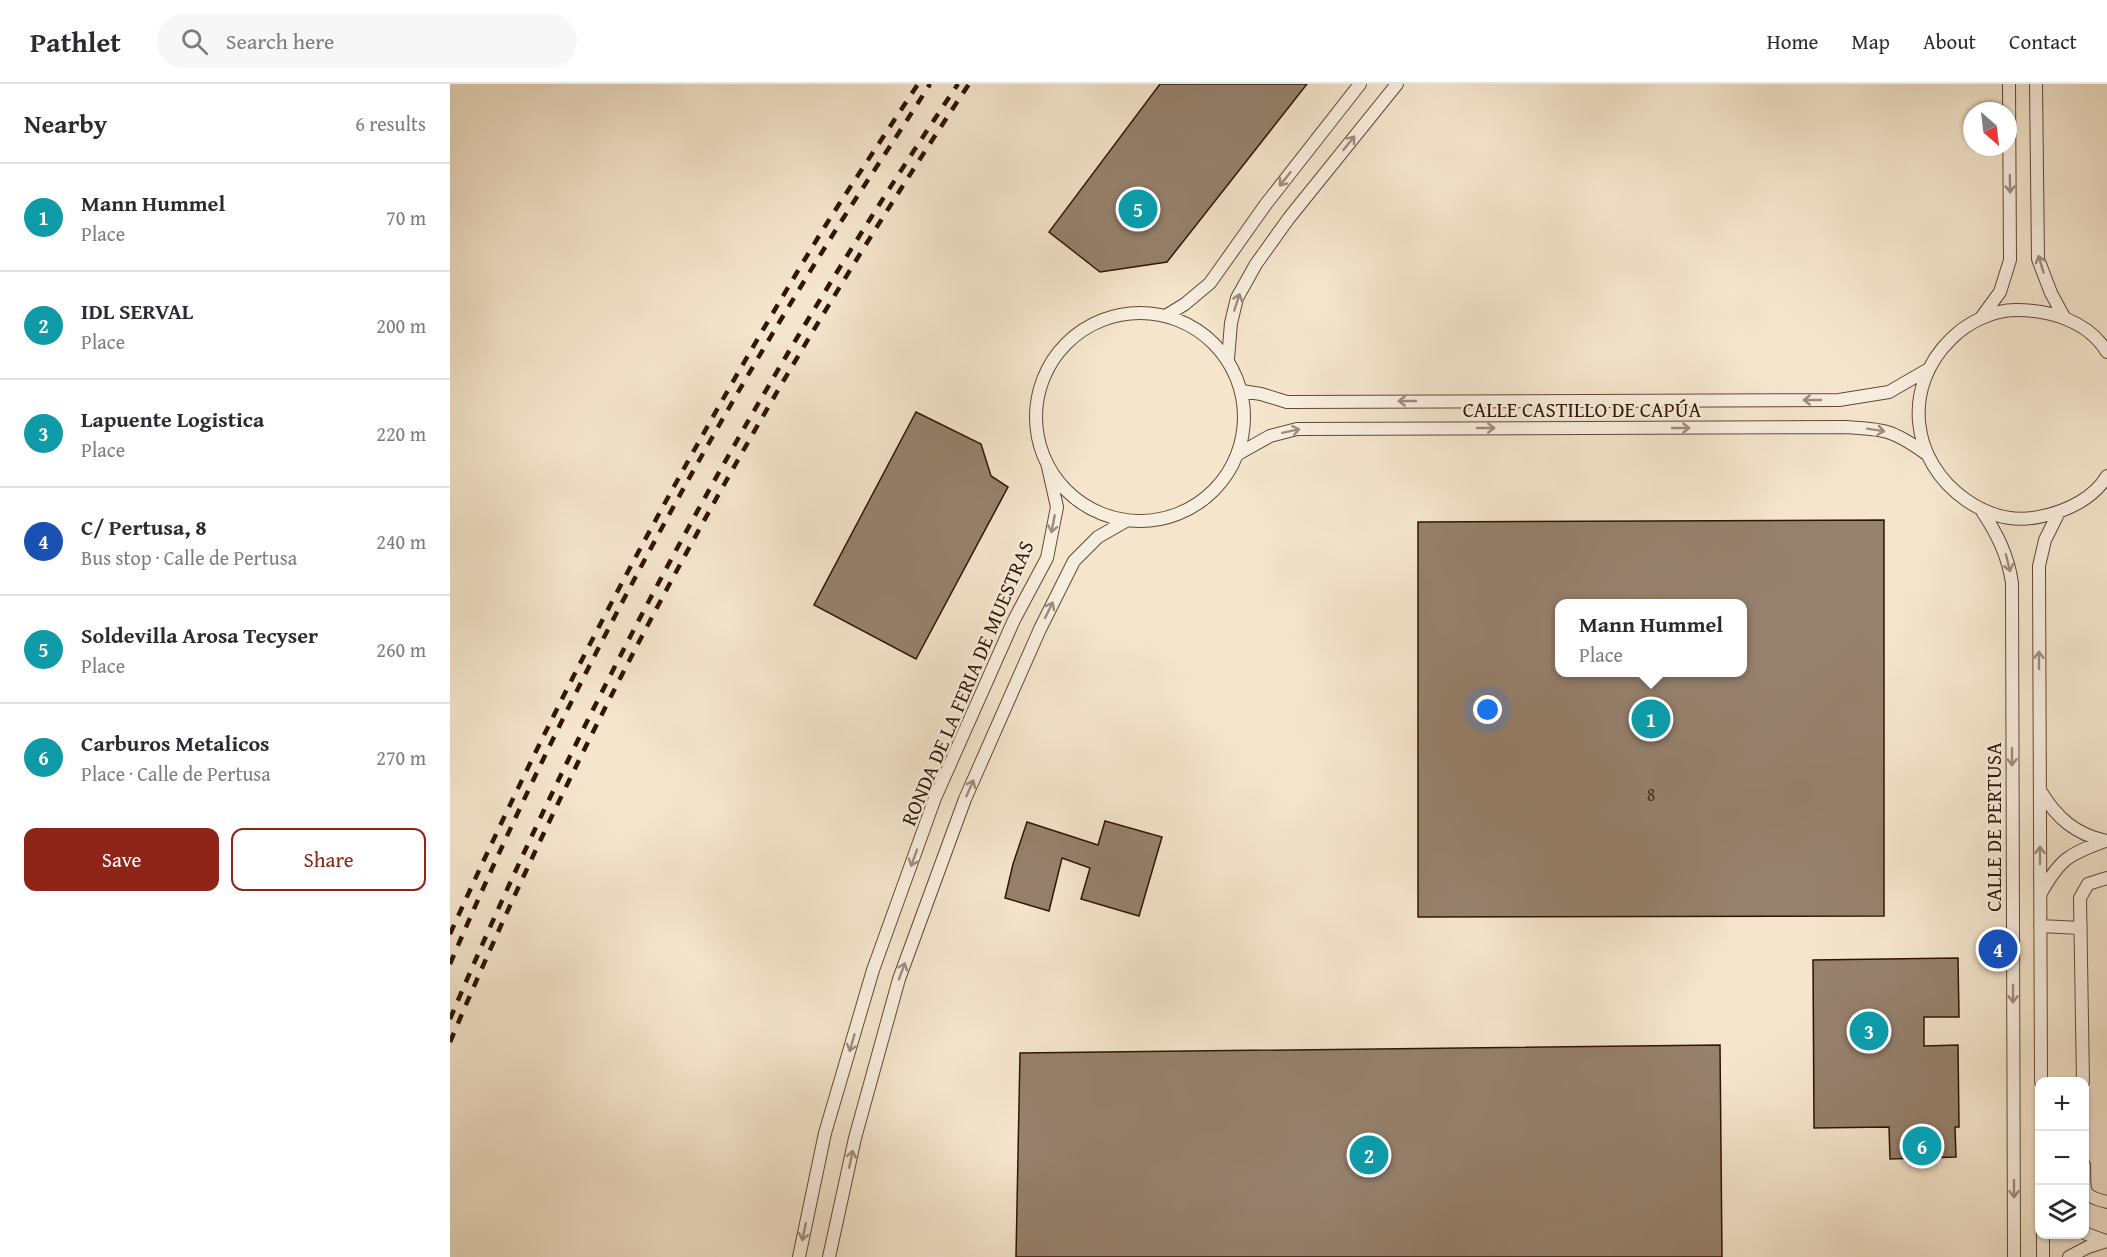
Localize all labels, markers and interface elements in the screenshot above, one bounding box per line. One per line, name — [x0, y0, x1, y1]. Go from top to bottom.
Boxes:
search box — [157, 14, 577, 68]
text: Pathlet — [30, 21, 121, 62]
icon: search — [178, 25, 211, 58]
text: Search here — [226, 25, 334, 57]
text: Home — [1767, 26, 1818, 57]
text: Map — [1851, 26, 1890, 57]
text: About — [1923, 26, 1976, 57]
text: Contact — [2009, 26, 2077, 57]
north arrow — [1963, 102, 2017, 156]
text: Nearby — [24, 104, 107, 143]
text: 6 results — [355, 109, 426, 138]
one-way arrow — [1342, 136, 1355, 152]
one-way arrow — [1279, 171, 1292, 187]
one-way arrow — [2004, 174, 2015, 194]
pin: 5 — [1118, 186, 1158, 232]
text: Mann Hummel — [81, 187, 225, 219]
text: 1 — [38, 203, 49, 232]
text: 70 m — [386, 203, 426, 232]
text: Place — [81, 219, 125, 248]
one-way arrow — [2034, 255, 2046, 274]
one-way arrow — [1232, 293, 1243, 312]
text: IDL SERVAL — [81, 295, 193, 327]
text: 2 — [38, 311, 49, 340]
text: 200 m — [376, 311, 426, 340]
text: Place — [81, 327, 125, 356]
street label: CALLE CASTILLO DE CAPÚA — [1463, 394, 1702, 425]
one-way arrow — [1802, 394, 1822, 406]
one-way arrow — [1397, 395, 1417, 407]
text: Lapuente Logistica — [81, 403, 264, 435]
text: 3 — [38, 419, 49, 448]
text: 220 m — [376, 419, 426, 448]
one-way arrow — [1476, 422, 1496, 434]
one-way arrow — [1671, 422, 1691, 434]
one-way arrow — [1866, 424, 1885, 435]
one-way arrow — [1281, 425, 1301, 436]
text: Place — [81, 435, 125, 464]
text: C/ Pertusa, 8 — [81, 511, 207, 543]
one-way arrow — [1047, 514, 1058, 534]
text: 4 — [38, 527, 49, 556]
text: 240 m — [376, 527, 426, 556]
street label: RONDA DE LA FERIA DE MUESTRAS — [893, 536, 1041, 830]
text: Bus stop · Calle de Pertusa — [81, 543, 297, 572]
one-way arrow — [2002, 553, 2014, 572]
popup — [1555, 599, 1747, 677]
one-way arrow — [1044, 601, 1056, 619]
text: Mann Hummel — [1579, 608, 1723, 640]
text: Soldevilla Arosa Tecyser — [81, 619, 318, 651]
text: 5 — [38, 635, 49, 664]
text: 260 m — [376, 635, 426, 664]
text: Place — [1579, 640, 1623, 669]
text: Place — [81, 651, 125, 680]
one-way arrow — [2033, 651, 2045, 671]
your location — [1473, 695, 1502, 724]
pin: 1 — [1632, 696, 1670, 742]
text: Carburos Metalicos — [81, 727, 270, 759]
street label: CALLE DE PERTUSA — [1978, 742, 2009, 912]
text: 6 — [38, 743, 49, 772]
text: 270 m — [376, 743, 426, 772]
one-way arrow — [2006, 747, 2018, 767]
text: Place · Calle de Pertusa — [81, 759, 271, 788]
one-way arrow — [965, 780, 977, 798]
house number: 8 — [1647, 781, 1655, 808]
button: Save — [24, 828, 219, 891]
button: Share — [231, 828, 426, 891]
one-way arrow — [2034, 846, 2046, 866]
one-way arrow — [907, 848, 918, 867]
pin: 4 — [1978, 926, 2018, 972]
one-way arrow — [898, 962, 909, 981]
one-way arrow — [2007, 984, 2019, 1004]
pin: 3 — [1850, 1008, 1888, 1054]
one-way arrow — [846, 1033, 857, 1052]
map controls — [2035, 1077, 2089, 1239]
button: + — [2035, 1077, 2089, 1131]
pin: 6 — [1902, 1124, 1942, 1168]
button: − — [2035, 1131, 2089, 1185]
pin: 2 — [1350, 1132, 1388, 1178]
one-way arrow — [845, 1150, 857, 1169]
one-way arrow — [2008, 1179, 2020, 1199]
button: layers — [2035, 1185, 2089, 1239]
one-way arrow — [798, 1222, 809, 1241]

